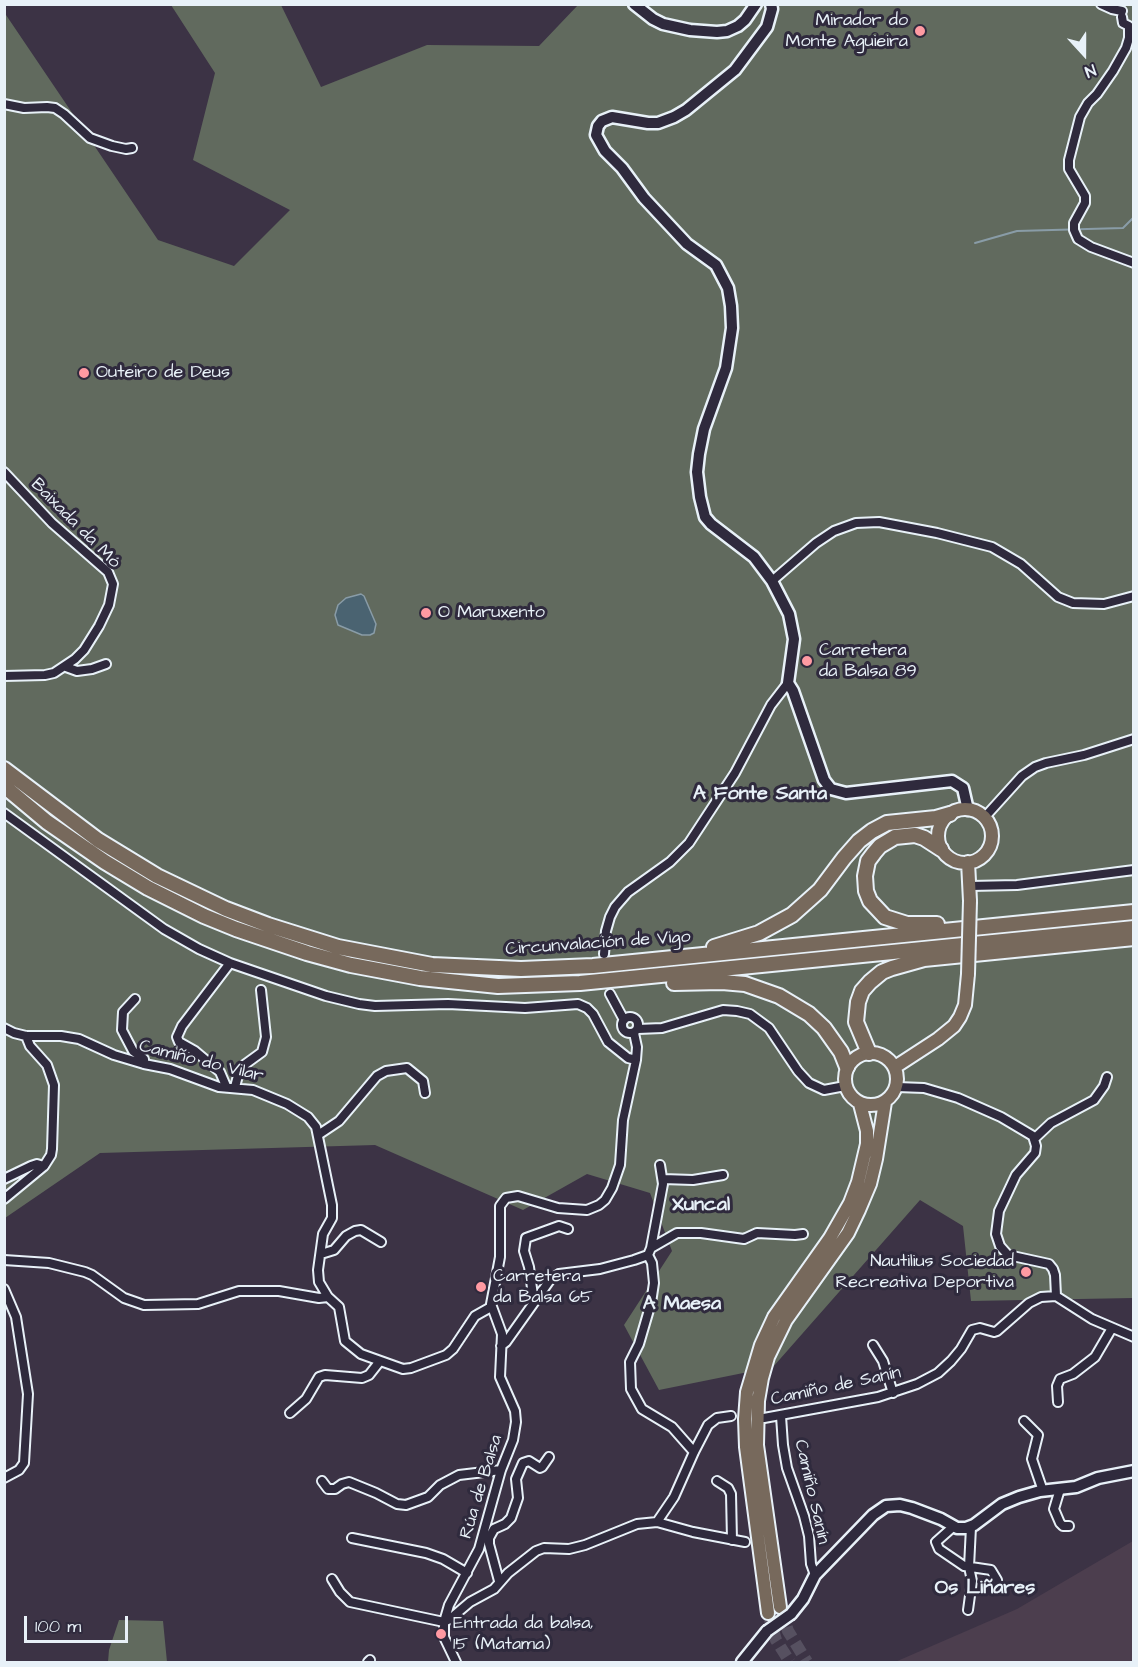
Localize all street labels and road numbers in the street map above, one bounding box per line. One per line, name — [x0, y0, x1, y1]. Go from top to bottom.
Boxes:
street label: Baixada da Mó — [25, 474, 125, 574]
street label: Circunvalación de Vigo — [505, 927, 691, 961]
street label: Camiño do Vilar — [137, 1036, 265, 1088]
street label: Camiño de Sanín — [769, 1363, 903, 1411]
street label: Rúa de Balsa — [456, 1432, 508, 1542]
street label: Camiño Sanín — [789, 1438, 833, 1546]

